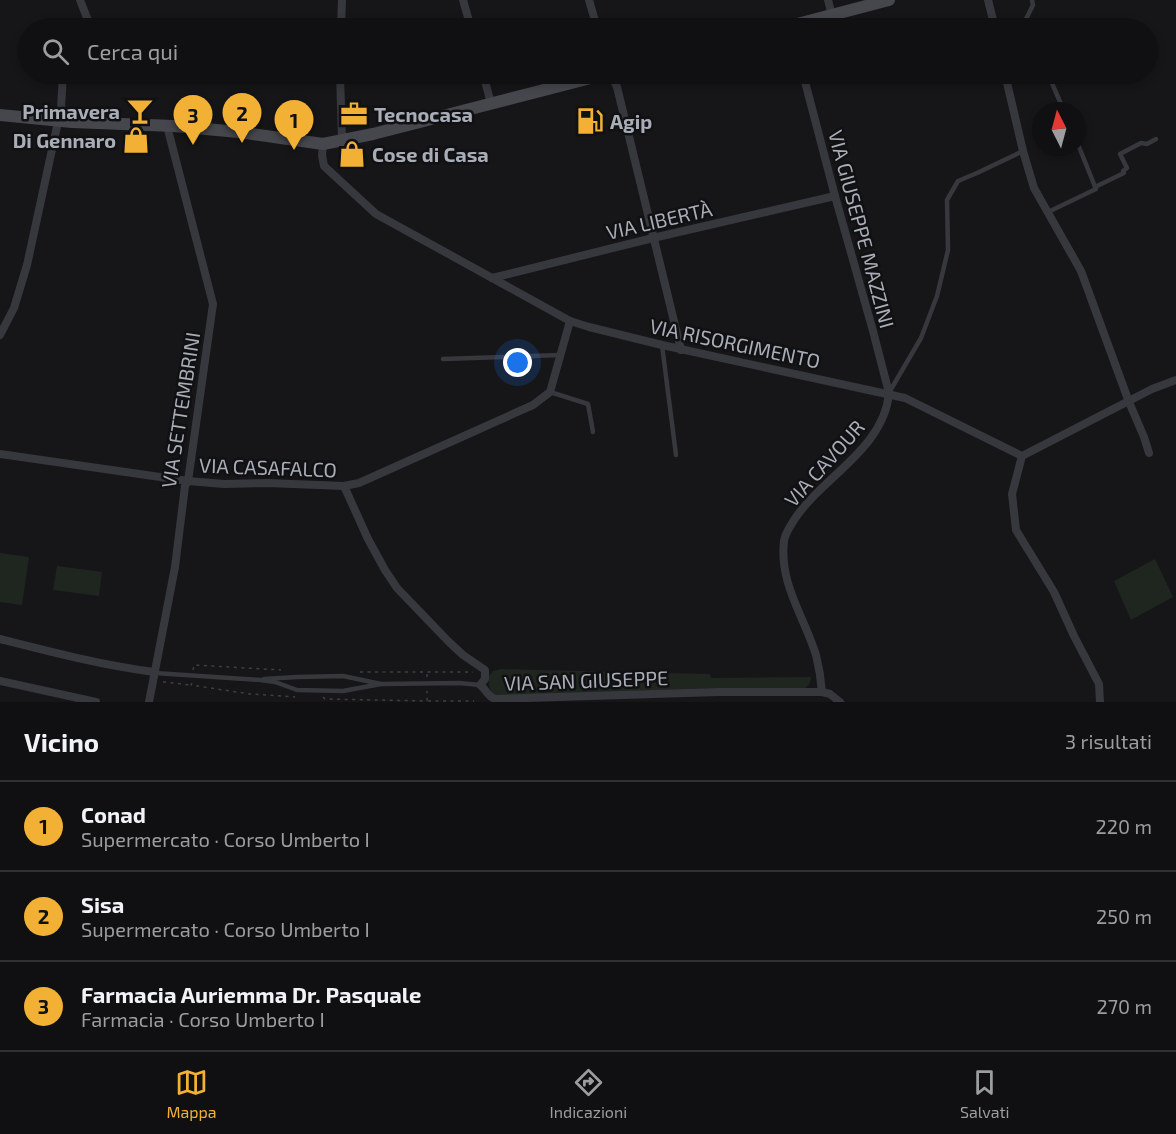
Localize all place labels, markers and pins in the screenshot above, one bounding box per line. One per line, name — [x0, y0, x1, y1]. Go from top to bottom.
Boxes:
pin: 2 — [222, 94, 262, 143]
bar icon: Primavera — [125, 96, 155, 126]
pin: 3 — [174, 96, 212, 145]
place label: Primavera — [22, 99, 120, 123]
office icon: Tecnocasa — [339, 99, 369, 129]
pin: 1 — [274, 100, 314, 150]
place label: Tecnocasa — [374, 102, 473, 126]
fuel station icon: Agip — [575, 106, 605, 136]
place label: Agip — [610, 109, 652, 133]
shop icon: Di Gennaro — [121, 125, 151, 155]
place label: Di Gennaro — [13, 128, 116, 152]
shop icon: Cose di Casa — [337, 139, 367, 169]
place label: Cose di Casa — [372, 142, 489, 166]

